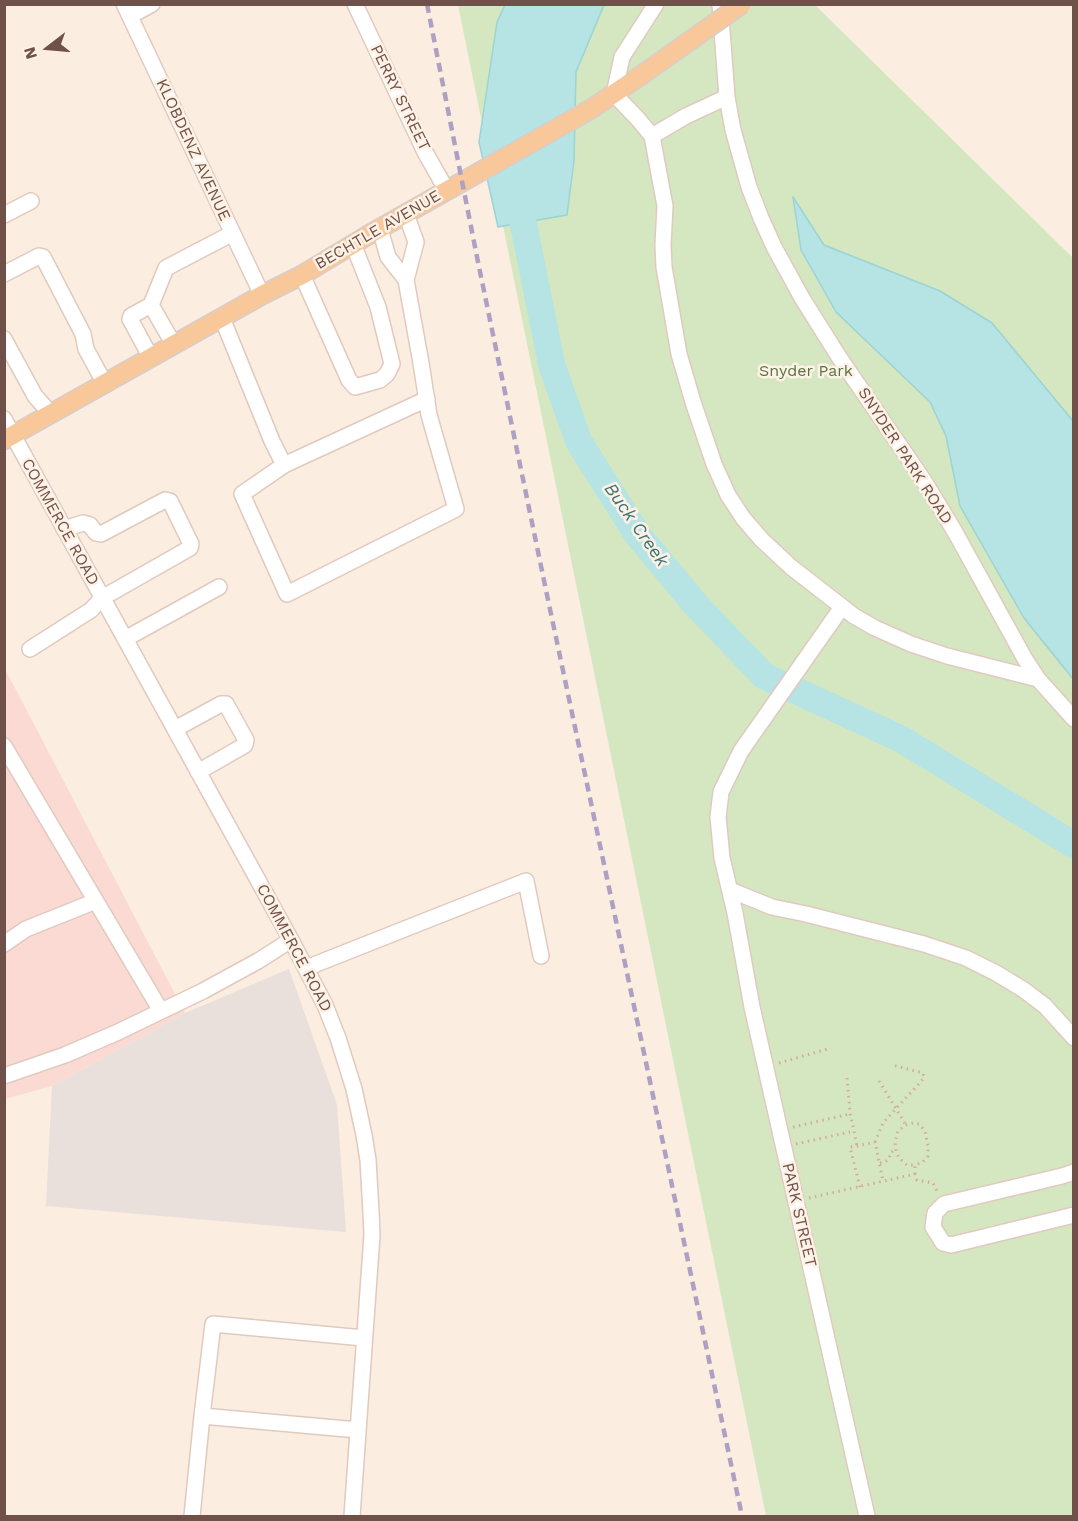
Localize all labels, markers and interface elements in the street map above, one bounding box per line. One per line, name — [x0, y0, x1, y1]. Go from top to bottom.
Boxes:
north arrow — [18, 18, 78, 78]
street label: PERRY STREET — [366, 42, 434, 154]
text: N — [19, 45, 41, 61]
street label: KLOBDENZ AVENUE — [152, 76, 234, 224]
street label: BECHTLE AVENUE — [312, 186, 444, 274]
park label: Snyder Park — [759, 361, 853, 381]
street label: SNYDER PARK ROAD — [854, 384, 956, 528]
street label: COMMERCE ROAD — [17, 455, 103, 589]
water label: Buck Creek — [599, 479, 673, 571]
street label: COMMERCE ROAD — [252, 881, 336, 1015]
street label: PARK STREET — [778, 1161, 820, 1269]

